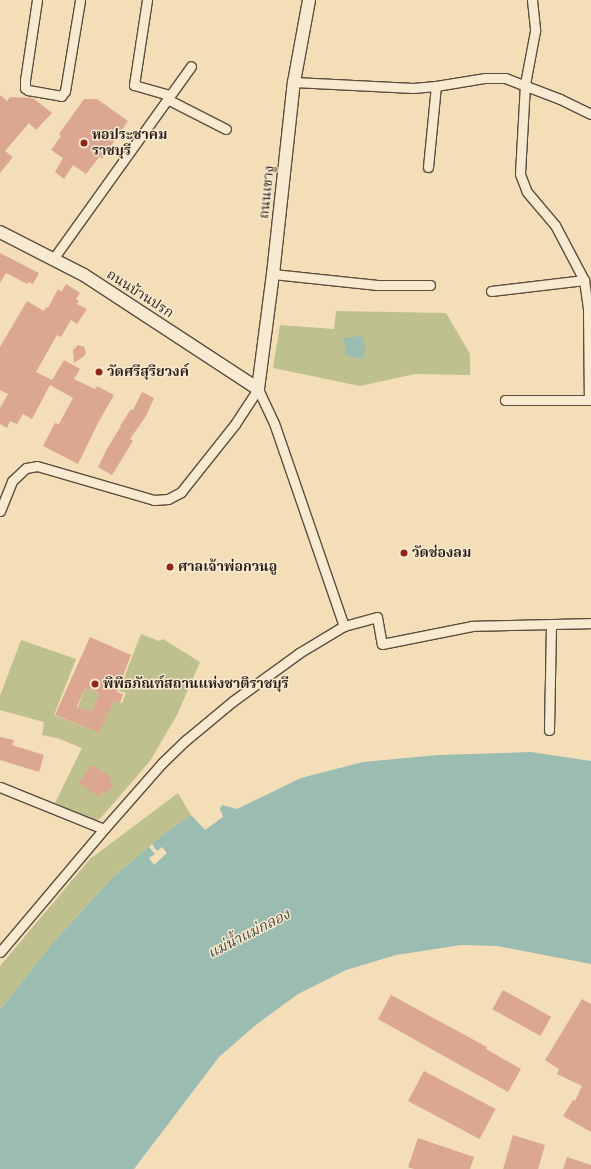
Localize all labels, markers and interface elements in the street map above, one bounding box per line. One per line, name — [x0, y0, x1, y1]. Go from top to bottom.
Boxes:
place label: หอประชาคม ราชบุรี — [92, 127, 167, 160]
marker: หอประชาคม ราชบุรี — [79, 138, 89, 148]
street label: ถนนเขางู — [256, 164, 278, 220]
street label: ถนนบ้านปรก — [103, 266, 177, 322]
place label: วัดศรีสุริยวงค์ — [107, 364, 189, 380]
marker: วัดศรีสุริยวงค์ — [94, 367, 104, 377]
place label: วัดช่องลม — [412, 545, 471, 561]
marker: วัดช่องลม — [399, 548, 409, 558]
place label: ศาลเจ้าพ่อกวนอู — [178, 559, 277, 575]
marker: ศาลเจ้าพ่อกวนอู — [165, 562, 175, 572]
place label: พิพิธภัณฑ์สถานแห่งชาติราชบุรี — [103, 676, 289, 692]
marker: พิพิธภัณฑ์สถานแห่งชาติราชบุรี — [90, 679, 100, 689]
water label: แม่น้ำแม่กลอง — [205, 905, 293, 963]

